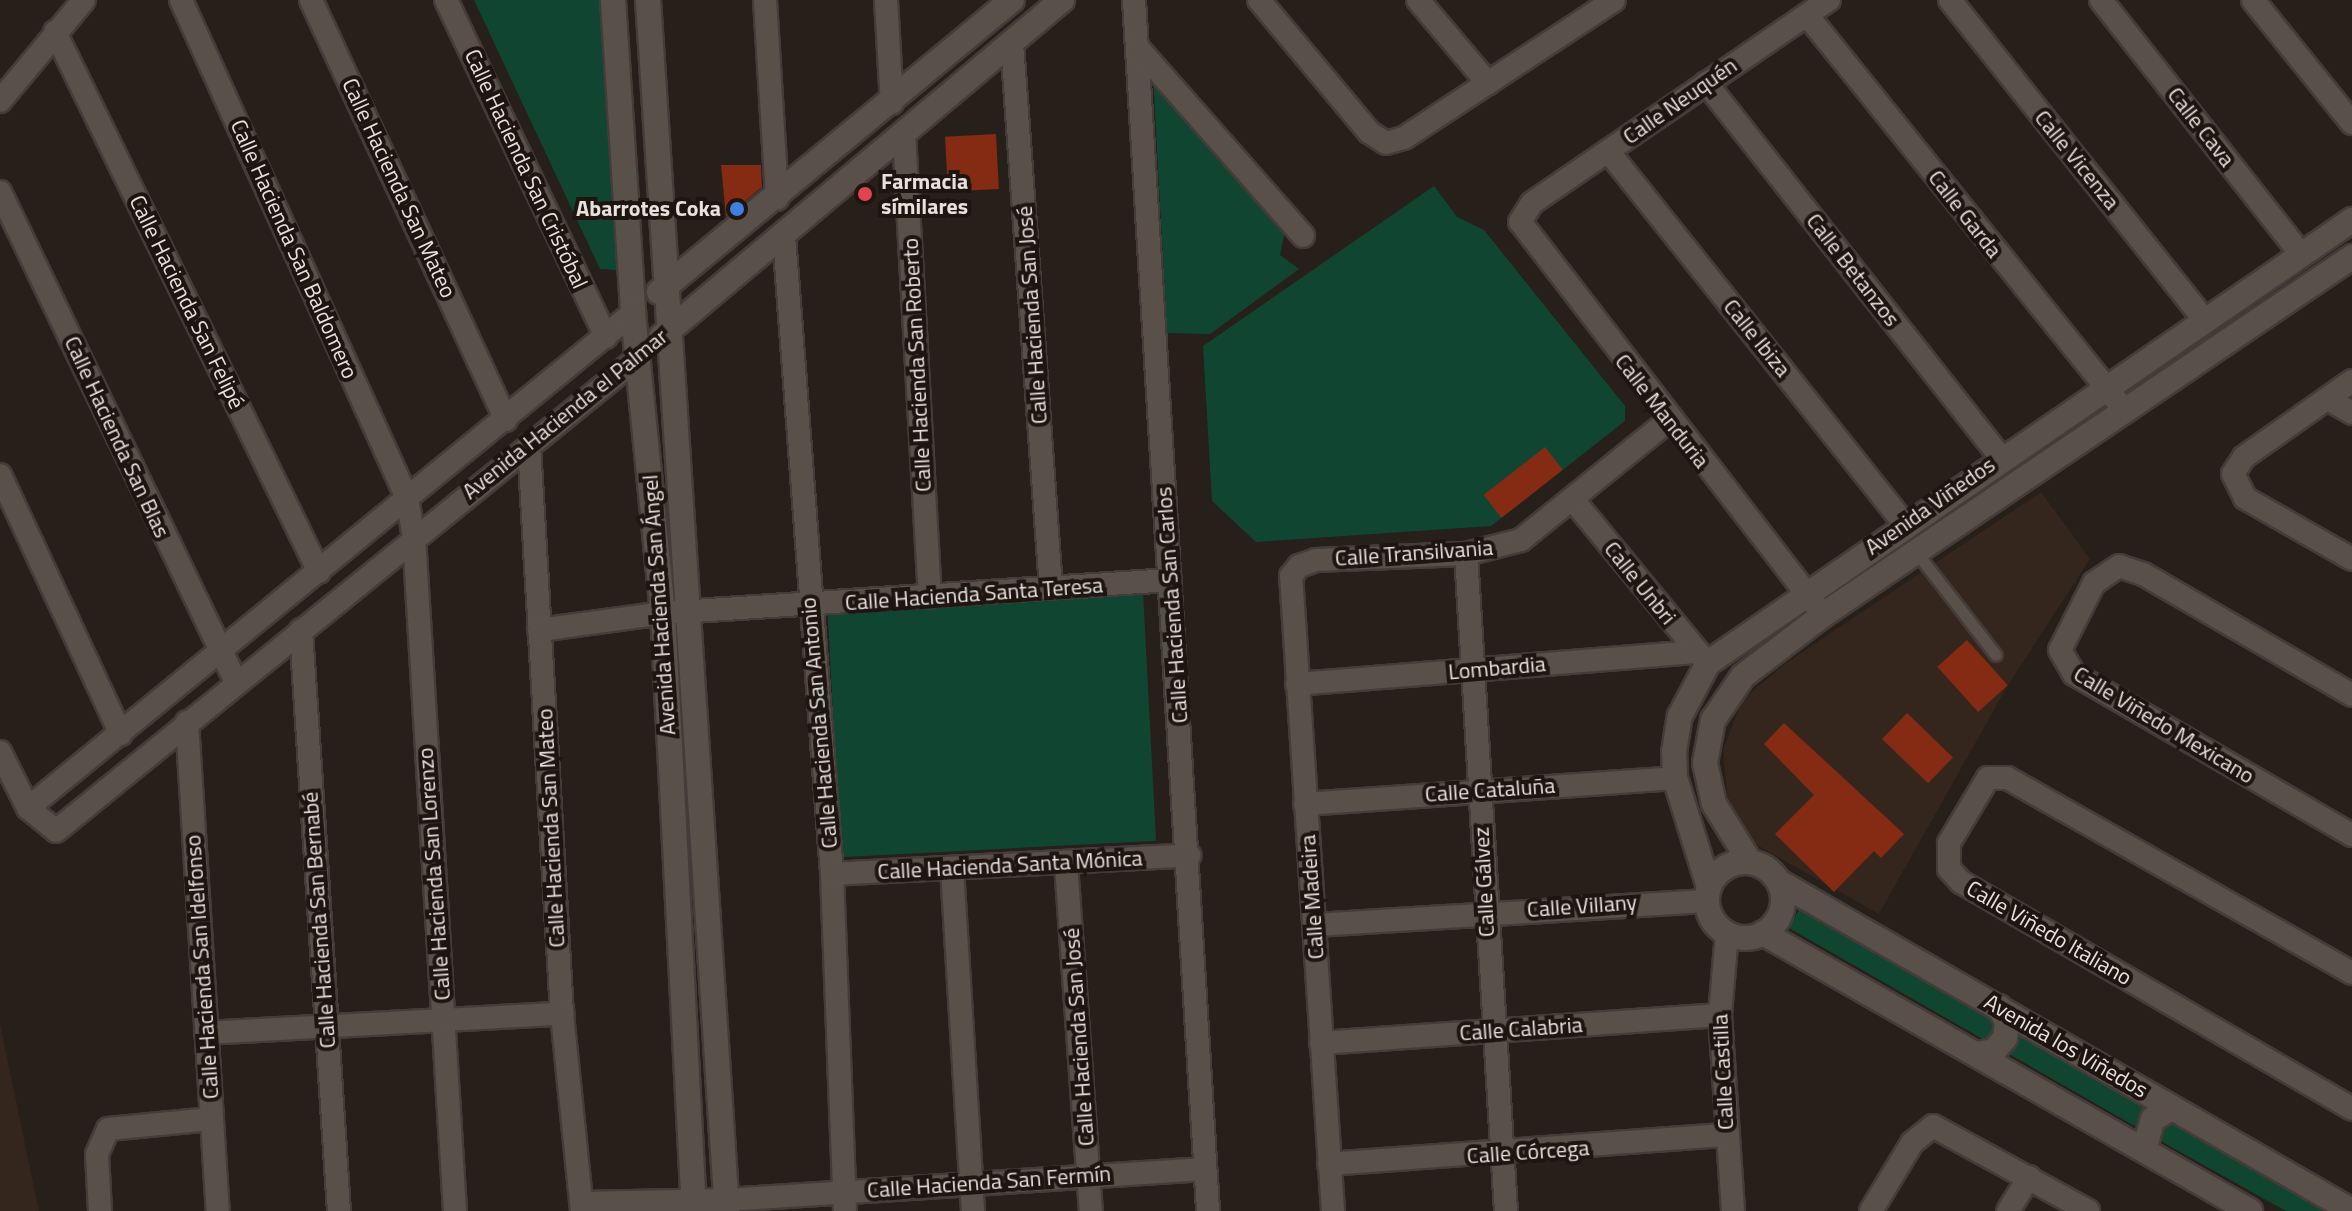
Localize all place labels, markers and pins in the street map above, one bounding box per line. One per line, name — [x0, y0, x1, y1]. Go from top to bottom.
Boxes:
place label: Farmacia símilares — [881, 168, 968, 220]
marker: Farmacia símilares — [856, 185, 874, 203]
place label: Abarrotes Coka — [576, 196, 721, 222]
marker: Abarrotes Coka — [728, 200, 746, 218]

